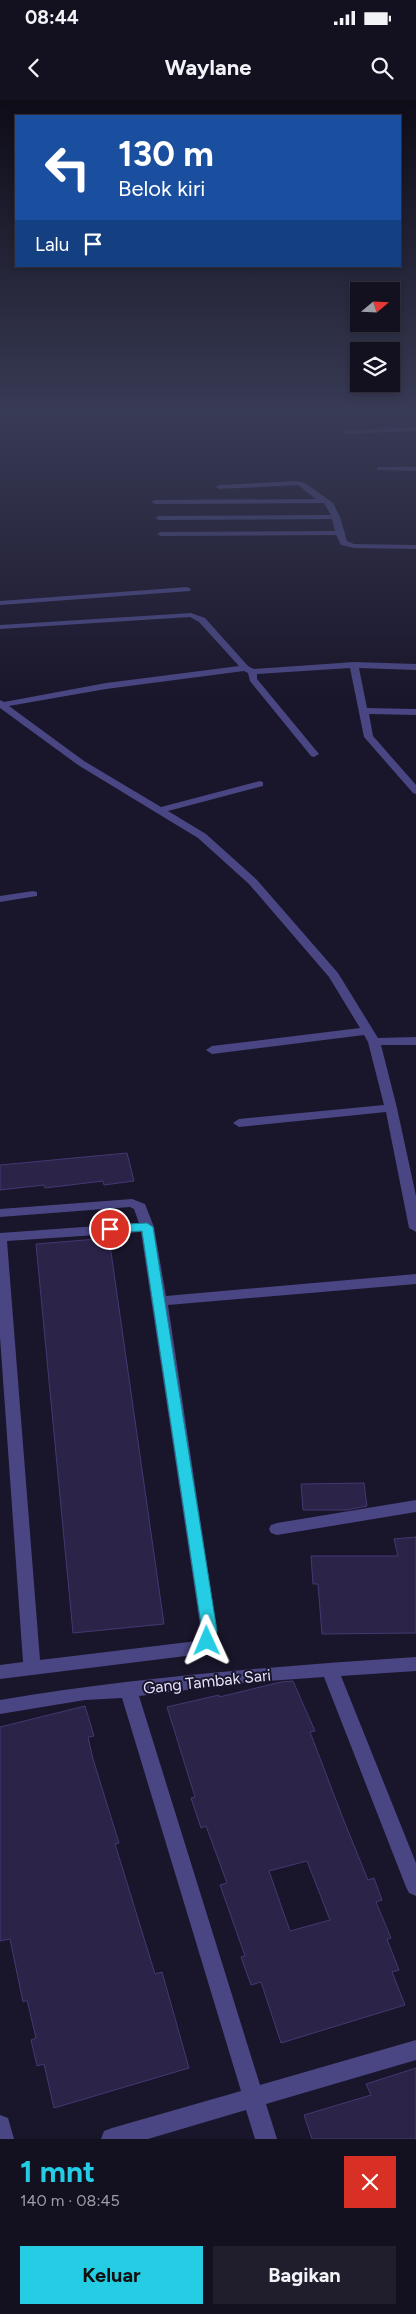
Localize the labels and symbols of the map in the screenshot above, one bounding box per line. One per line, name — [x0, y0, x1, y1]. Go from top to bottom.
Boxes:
north arrow — [350, 282, 400, 332]
pin — [89, 1208, 131, 1250]
position arrow — [180, 1614, 232, 1666]
street label: Gang Tambak Sari — [142, 1665, 272, 1698]

